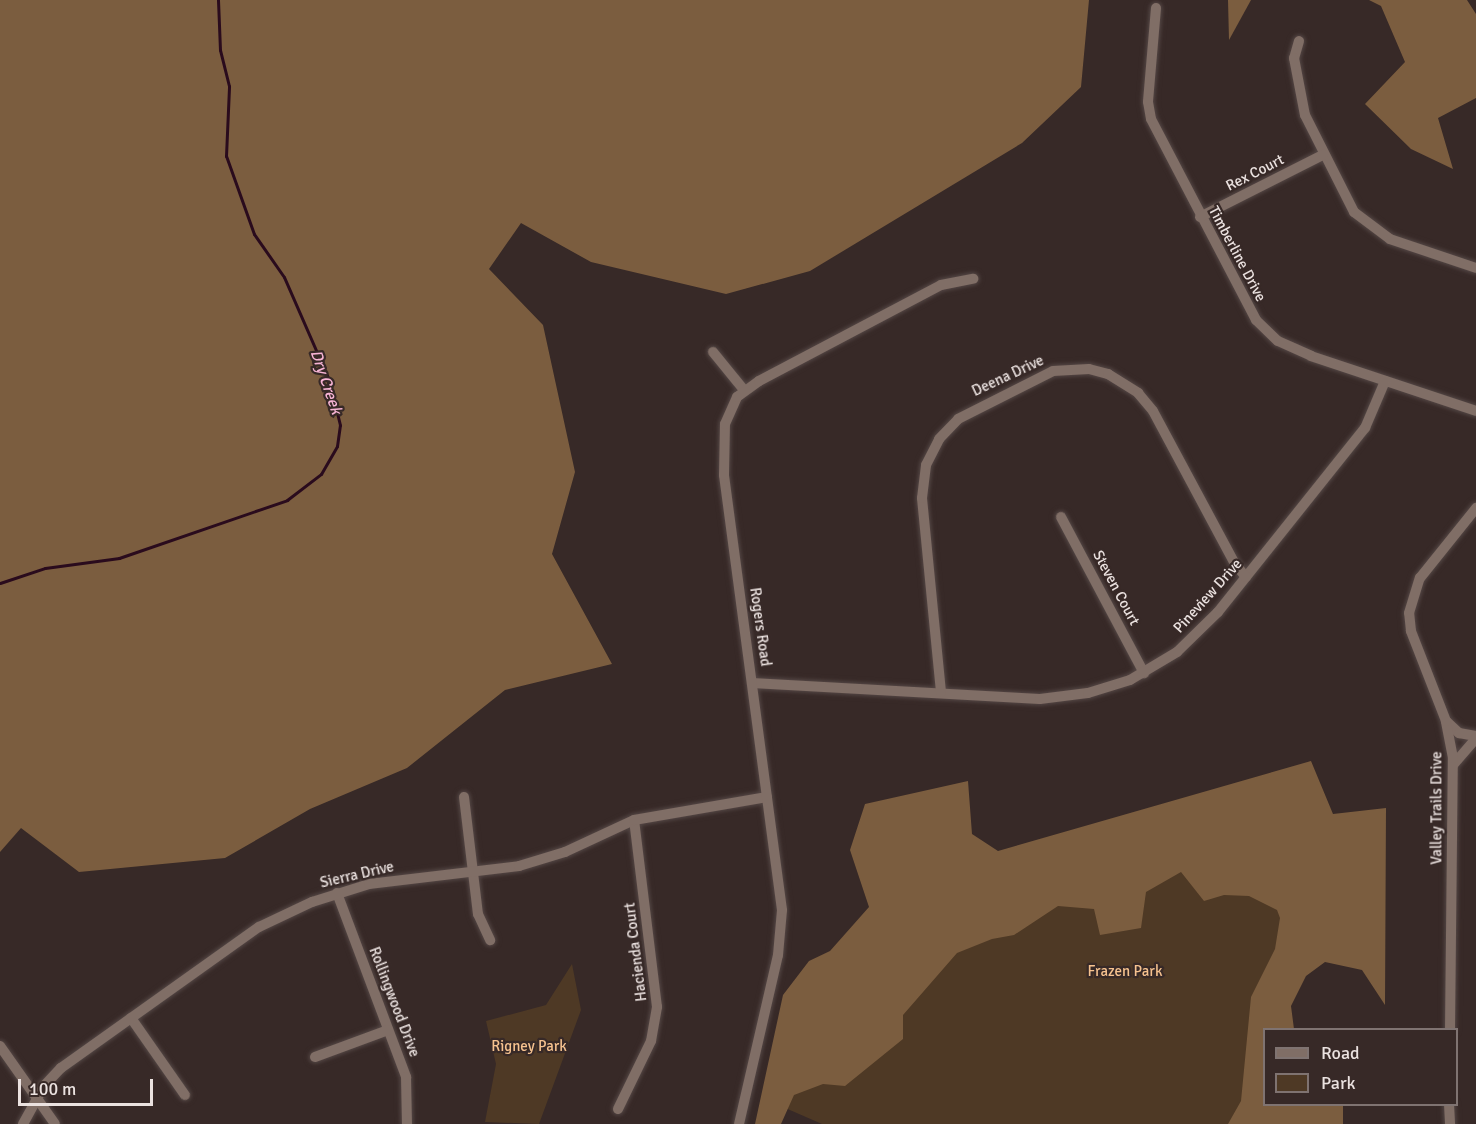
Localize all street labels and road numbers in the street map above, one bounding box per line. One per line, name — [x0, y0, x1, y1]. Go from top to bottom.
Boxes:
street label: Rex Court — [1223, 151, 1287, 195]
street label: Timberline Drive — [1204, 203, 1270, 305]
street label: Deena Drive — [969, 351, 1047, 401]
street label: Steven Court — [1089, 547, 1143, 629]
street label: Pineview Drive — [1170, 555, 1246, 637]
street label: Rogers Road — [746, 586, 774, 668]
street label: Valley Trails Drive — [1428, 751, 1446, 865]
street label: Sierra Drive — [318, 858, 396, 892]
street label: Hacienda Court — [621, 902, 651, 1002]
street label: Rollingwood Drive — [365, 944, 423, 1060]

